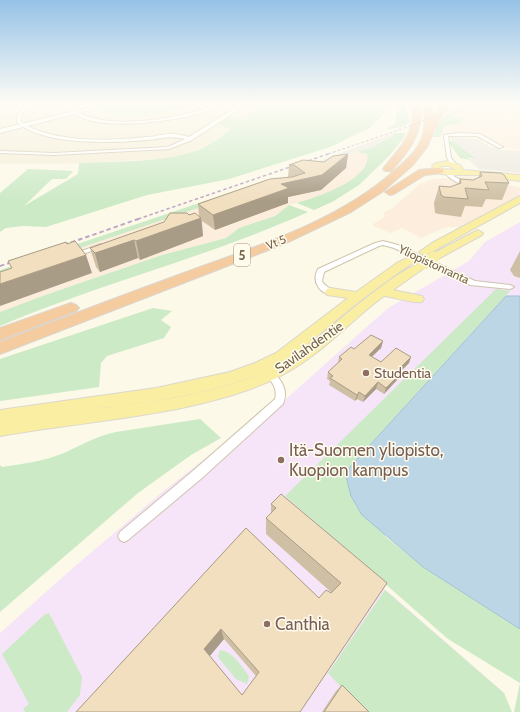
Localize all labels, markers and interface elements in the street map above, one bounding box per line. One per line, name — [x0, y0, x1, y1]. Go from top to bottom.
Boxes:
street label: Vt 5 — [264, 231, 288, 253]
street label: Yliopistonranta — [395, 241, 472, 287]
road number: 5 — [234, 244, 250, 266]
street label: Savilahdentie — [271, 317, 347, 377]
place label: Studentia — [374, 364, 431, 382]
marker: Studentia — [361, 368, 371, 378]
place label: Itä-Suomen yliopisto, Kuopion kampus — [289, 440, 443, 480]
marker: Itä-Suomen yliopisto, Kuopion kampus — [276, 455, 286, 465]
place label: Canthia — [275, 614, 331, 634]
marker: Canthia — [262, 619, 272, 629]

